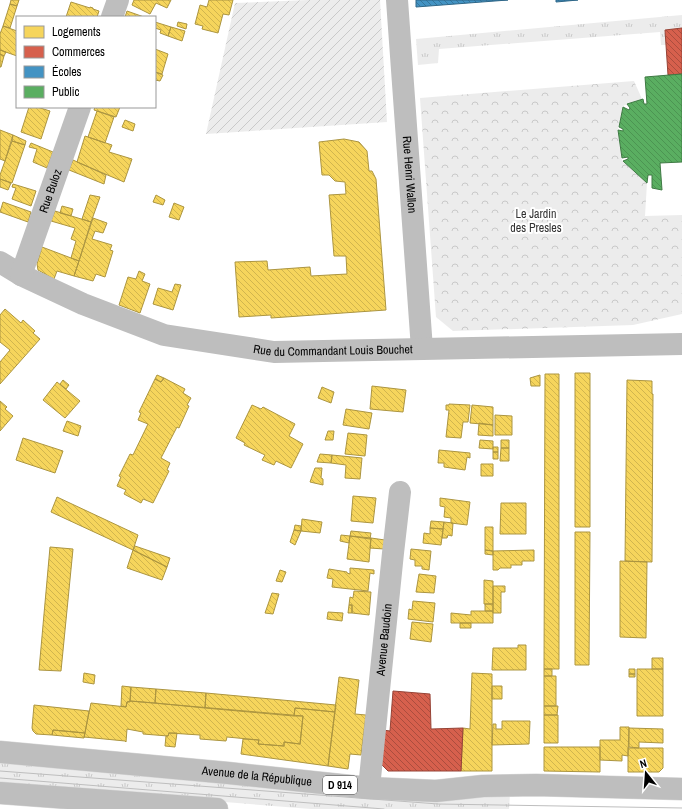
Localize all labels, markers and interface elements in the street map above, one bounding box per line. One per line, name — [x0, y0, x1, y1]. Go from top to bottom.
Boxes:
legend — [16, 16, 156, 108]
text: Logements — [52, 24, 101, 40]
text: Commerces — [52, 44, 105, 60]
text: Écoles — [52, 64, 82, 80]
text: Public — [52, 84, 79, 100]
street label: Rue Henri Wallon — [399, 135, 420, 214]
street label: Rue Buloz — [35, 167, 66, 215]
park label: Le Jardin des Presles — [510, 206, 562, 236]
street label: Rue du Commandant Louis Bouchet — [252, 341, 413, 360]
street label: Avenue Baudoin — [372, 603, 396, 678]
north arrow — [626, 753, 666, 793]
text: N — [638, 756, 648, 771]
street label: Avenue de la République — [200, 763, 313, 790]
road number: D 914 — [323, 776, 357, 794]

